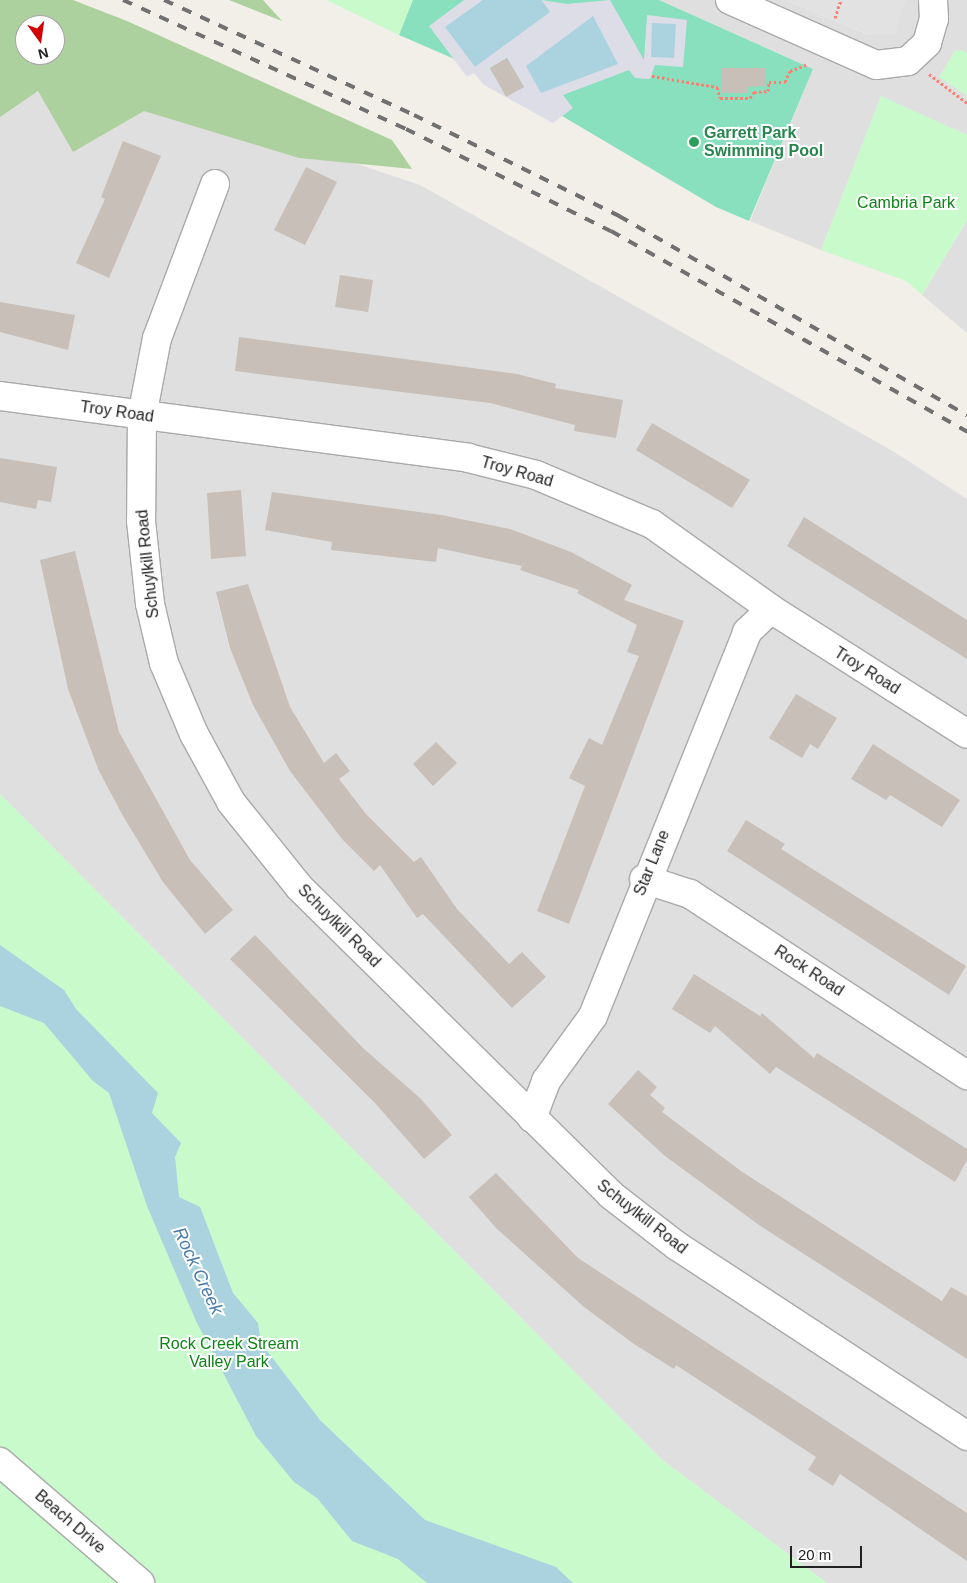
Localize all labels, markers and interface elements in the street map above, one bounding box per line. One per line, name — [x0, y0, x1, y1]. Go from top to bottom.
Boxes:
north arrow — [15, 15, 65, 65]
text: N — [37, 45, 50, 63]
place label: Garrett Park Swimming Pool — [704, 123, 823, 161]
marker: Garrett Park Swimming Pool — [688, 136, 700, 148]
park label: Cambria Park — [857, 193, 955, 213]
street label: Troy Road — [79, 397, 155, 427]
street label: Troy Road — [479, 453, 555, 491]
street label: Schuylkill Road — [133, 509, 163, 619]
street label: Troy Road — [830, 643, 904, 699]
street label: Star Lane — [630, 827, 674, 899]
street label: Schuylkill Road — [294, 881, 384, 971]
street label: Rock Road — [771, 941, 847, 1001]
street label: Schuylkill Road — [593, 1176, 691, 1258]
water label: Rock Creek — [168, 1224, 228, 1318]
park label: Rock Creek Stream Valley Park — [159, 1334, 299, 1372]
street label: Beach Drive — [31, 1486, 109, 1558]
scale bar — [792, 1536, 864, 1568]
text: 20 m — [798, 1546, 831, 1563]

